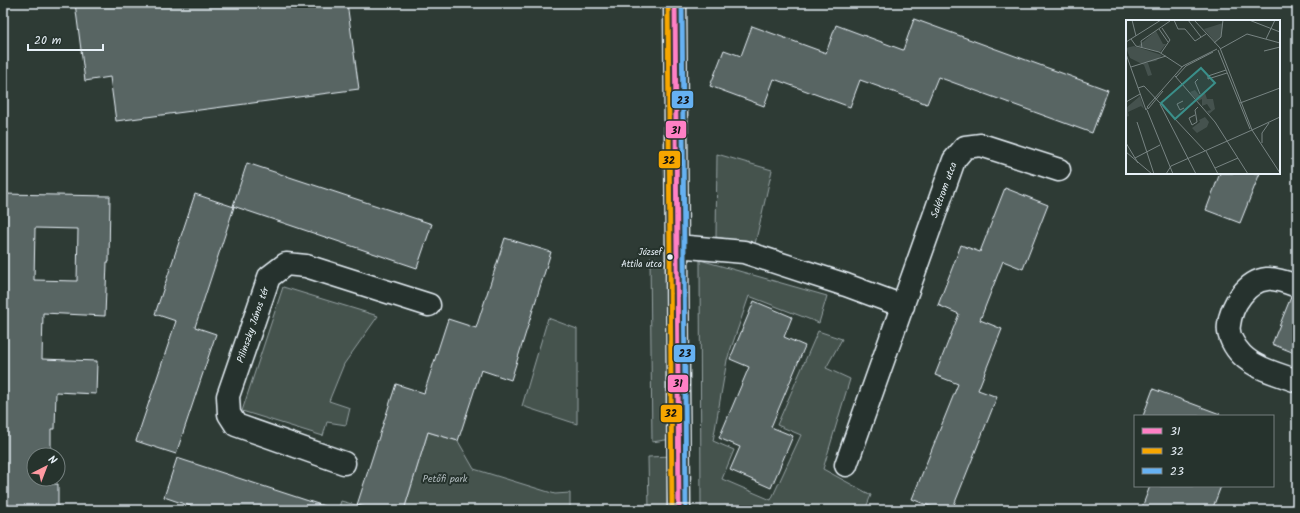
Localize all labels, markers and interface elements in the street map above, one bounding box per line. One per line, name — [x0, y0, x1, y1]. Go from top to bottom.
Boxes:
inset map — [1126, 20, 1280, 174]
scale bar — [28, 26, 103, 52]
text: 20 m — [34, 31, 62, 50]
line badge: 23 — [671, 90, 694, 109]
text: 23 — [677, 92, 689, 110]
line badge: 31 — [665, 120, 687, 139]
text: 31 — [670, 122, 681, 140]
line badge: 32 — [658, 150, 681, 169]
text: 32 — [662, 152, 675, 170]
street label: Salétrom utca — [927, 160, 962, 220]
place label: József Attila utca — [621, 245, 664, 272]
marker: József Attila utca — [665, 252, 675, 262]
street label: Pilinszky János tér — [233, 284, 274, 365]
line badge: 23 — [673, 344, 696, 363]
text: 23 — [679, 345, 691, 363]
line badge: 31 — [667, 374, 689, 393]
text: 31 — [672, 375, 683, 393]
line badge: 32 — [660, 404, 683, 423]
text: 32 — [664, 405, 677, 423]
legend — [1134, 415, 1274, 487]
text: 31 — [1170, 422, 1181, 441]
text: 32 — [1170, 442, 1184, 461]
north arrow — [26, 447, 66, 487]
text: N — [43, 451, 61, 469]
text: 23 — [1170, 462, 1184, 481]
park label: Petőfi park — [422, 471, 468, 487]

